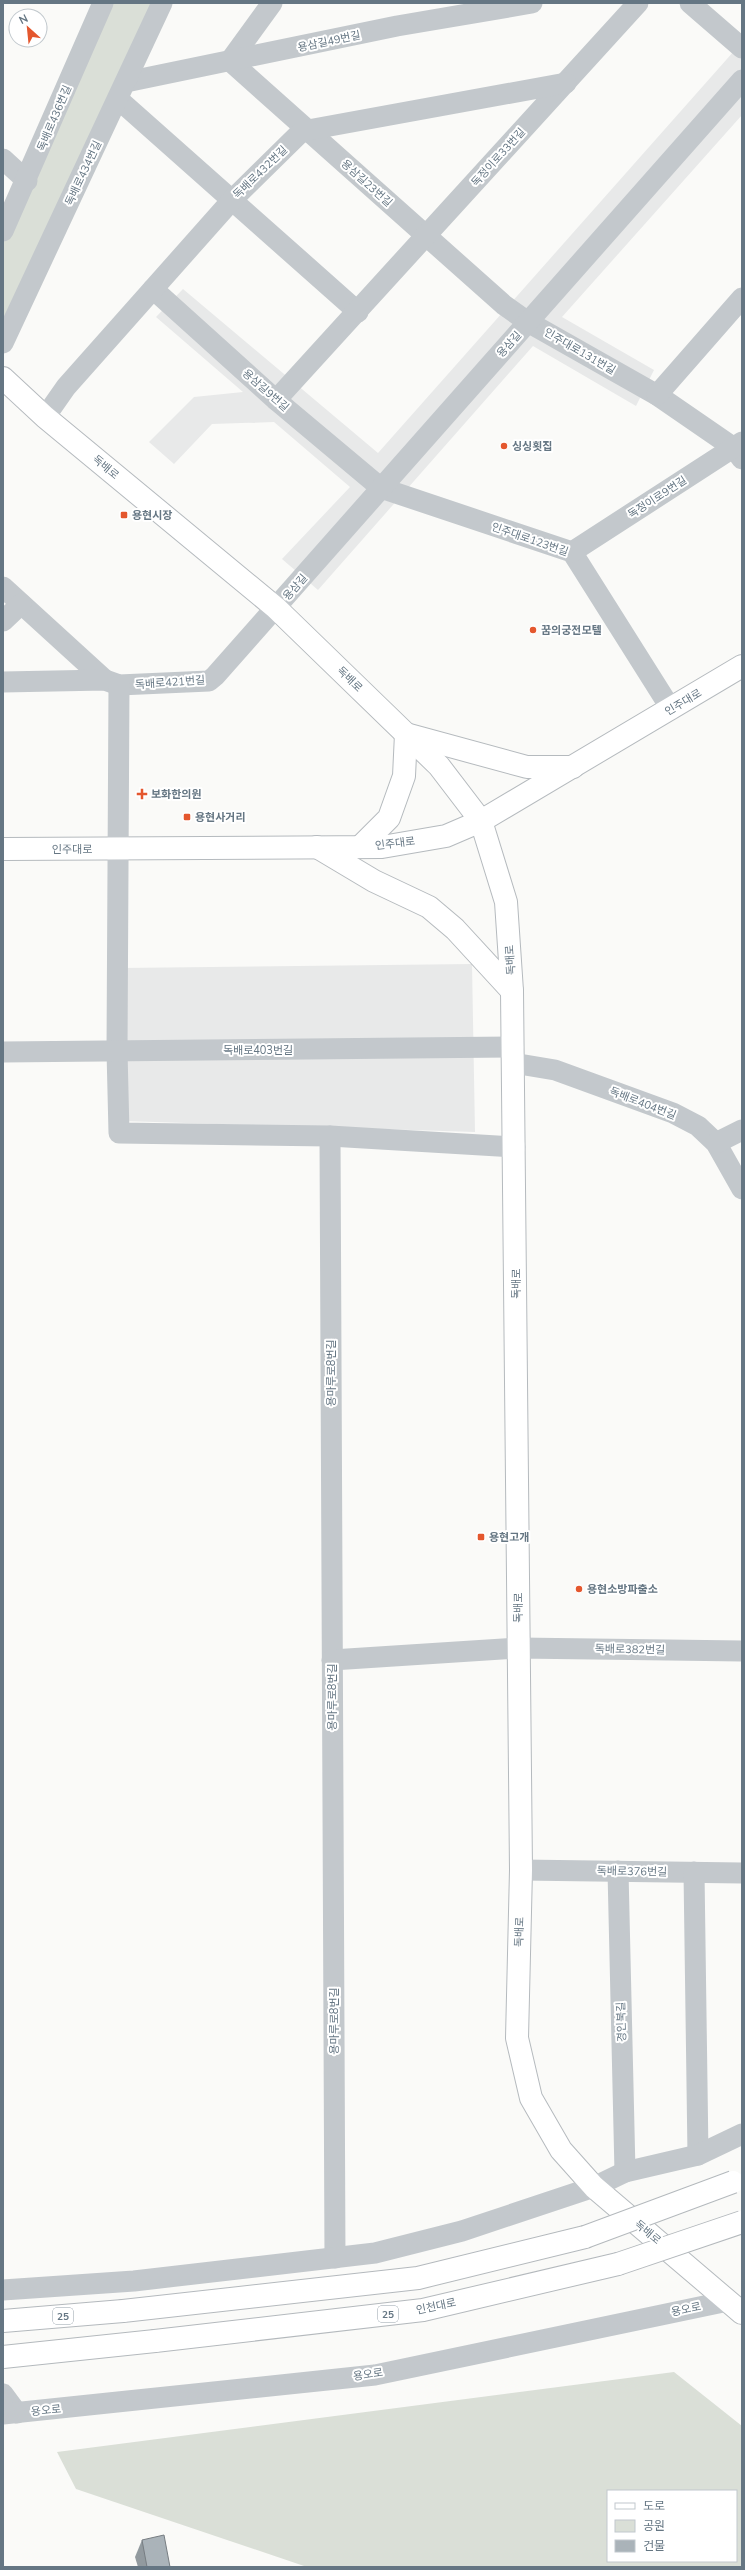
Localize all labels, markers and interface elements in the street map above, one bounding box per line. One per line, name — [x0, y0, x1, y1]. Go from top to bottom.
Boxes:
north arrow — [8, 8, 48, 48]
text: N — [17, 11, 31, 28]
street label: 용삼길49번길 — [296, 28, 362, 55]
street label: 독배로436번길 — [34, 83, 75, 154]
street label: 독정이로33번길 — [468, 125, 529, 190]
street label: 독배로434번길 — [62, 138, 105, 208]
street label: 독배로432번길 — [230, 143, 291, 202]
street label: 용삼길23번길 — [338, 156, 395, 210]
street label: 인주대로131번길 — [541, 325, 618, 378]
street label: 용삼길 — [494, 328, 525, 361]
street label: 용삼길9번길 — [239, 366, 292, 415]
place label: 싱싱횟집 — [512, 439, 552, 454]
marker: 싱싱횟집 — [499, 441, 509, 451]
street label: 독배로 — [89, 452, 122, 483]
street label: 독정이로9번길 — [625, 473, 690, 522]
place label: 용현시장 — [132, 508, 172, 523]
marker: 용현시장 — [119, 510, 129, 520]
street label: 인주대로123번길 — [489, 519, 570, 560]
street label: 용삼길 — [280, 571, 311, 604]
place label: 꿈의궁전모텔 — [541, 623, 602, 638]
marker: 꿈의궁전모텔 — [528, 625, 538, 635]
street label: 독배로 — [334, 663, 366, 695]
street label: 독배로421번길 — [134, 673, 206, 692]
street label: 인주대로 — [662, 686, 704, 719]
place label: 보화한의원 — [151, 787, 202, 802]
marker: 보화한의원 — [136, 788, 148, 800]
place label: 용현사거리 — [195, 810, 246, 825]
marker: 용현사거리 — [182, 812, 192, 822]
street label: 인주대로 — [374, 834, 416, 853]
street label: 인주대로 — [52, 842, 92, 857]
street label: 독배로 — [502, 944, 519, 976]
street label: 독배로403번길 — [223, 1043, 293, 1058]
street label: 독배로404번길 — [607, 1084, 678, 1123]
street label: 독배로 — [509, 1269, 524, 1299]
street label: 용마루로8번길 — [324, 1339, 339, 1407]
place label: 용현고개 — [489, 1530, 529, 1545]
marker: 용현고개 — [476, 1532, 486, 1542]
place label: 용현소방파출소 — [587, 1582, 658, 1597]
marker: 용현소방파출소 — [574, 1584, 584, 1594]
street label: 독배로 — [511, 1593, 526, 1623]
street label: 독배로382번길 — [595, 1641, 665, 1658]
street label: 용마루로8번길 — [325, 1663, 340, 1731]
street label: 독배로376번길 — [597, 1863, 667, 1880]
street label: 독배로 — [511, 1917, 528, 1947]
street label: 용마루로8번길 — [327, 1987, 342, 2055]
street label: 경인북길 — [613, 2001, 630, 2042]
street label: 독배로 — [631, 2217, 664, 2248]
street label: 인천대로 — [415, 2295, 457, 2318]
street label: 용오로 — [670, 2299, 703, 2320]
road number: 25 — [378, 2306, 398, 2322]
road number: 25 — [53, 2308, 73, 2324]
street label: 용오로 — [352, 2365, 384, 2384]
street label: 용오로 — [30, 2401, 62, 2420]
legend — [607, 2490, 737, 2562]
text: 도로 — [643, 2498, 665, 2514]
text: 공원 — [643, 2518, 665, 2534]
text: 건물 — [643, 2538, 665, 2554]

